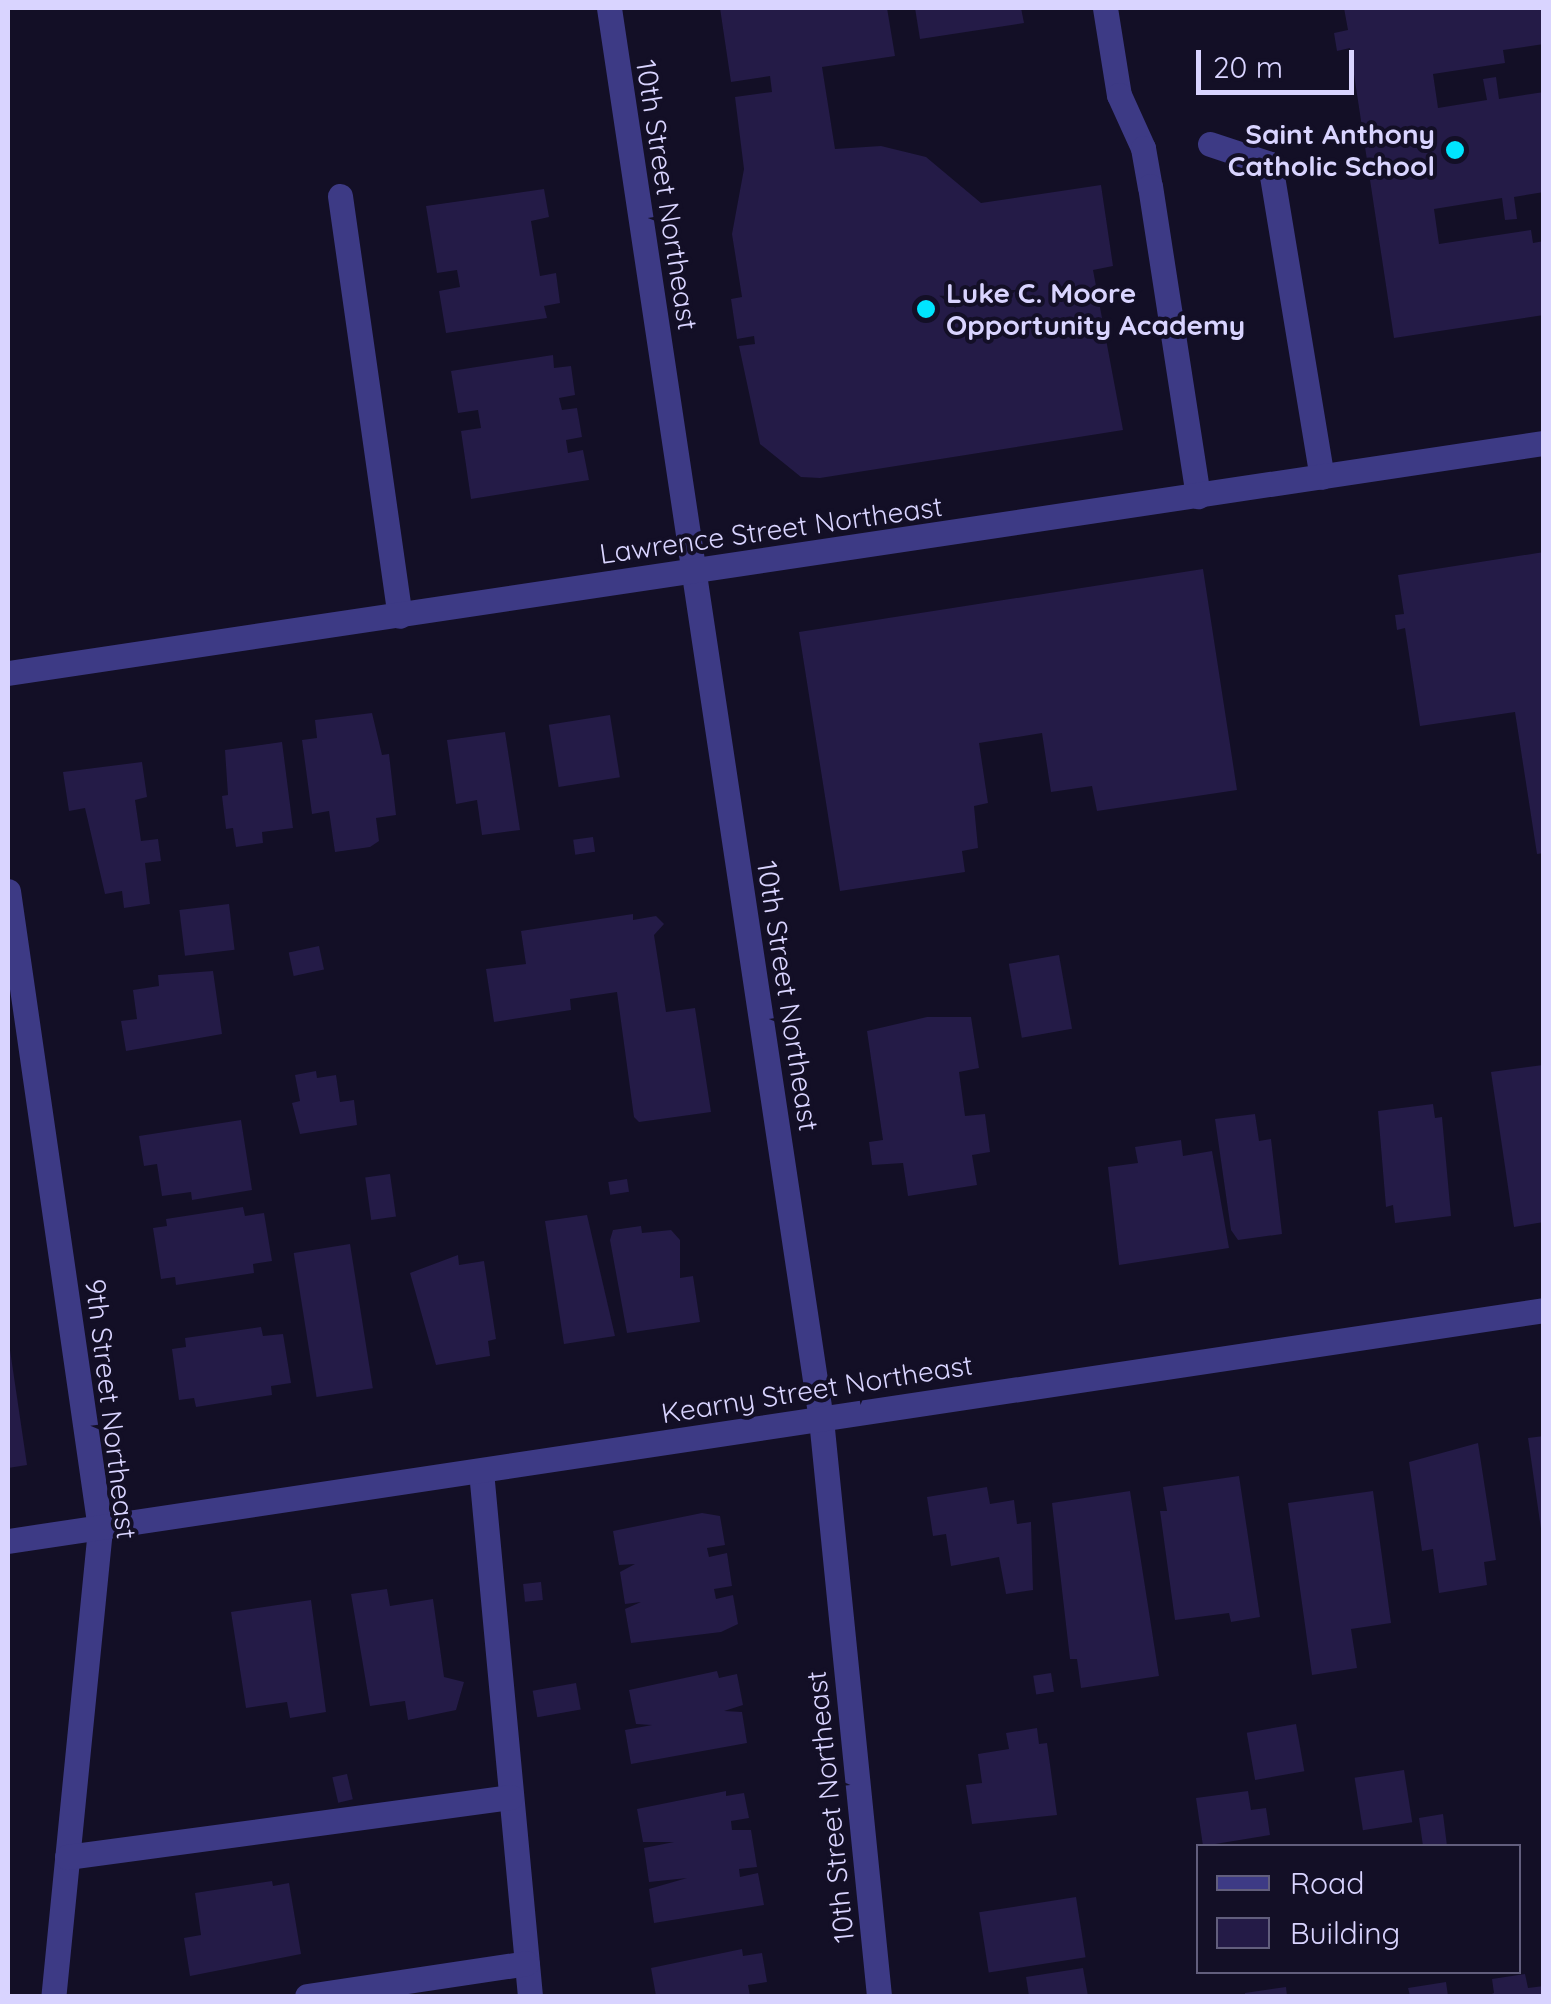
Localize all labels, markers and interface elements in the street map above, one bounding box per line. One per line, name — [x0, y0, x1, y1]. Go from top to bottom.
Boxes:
scale bar — [1201, 30, 1358, 92]
text: 20 m — [1213, 48, 1283, 86]
street label: 10th Street Northeast — [629, 57, 705, 333]
place label: Saint Anthony Catholic School — [1228, 117, 1435, 183]
marker: Saint Anthony Catholic School — [1444, 139, 1466, 161]
place label: Luke C. Moore Opportunity Academy — [946, 276, 1245, 342]
marker: Luke C. Moore Opportunity Academy — [915, 298, 937, 320]
street label: Lawrence Street Northeast — [597, 489, 945, 571]
street label: 10th Street Northeast — [750, 858, 826, 1134]
street label: 9th Street Northeast — [78, 1277, 144, 1541]
street label: Kearny Street Northeast — [659, 1348, 975, 1430]
street label: 10th Street Northeast — [799, 1669, 861, 1945]
legend — [1196, 1844, 1521, 1974]
text: Road — [1290, 1864, 1364, 1902]
text: Building — [1290, 1914, 1400, 1952]

